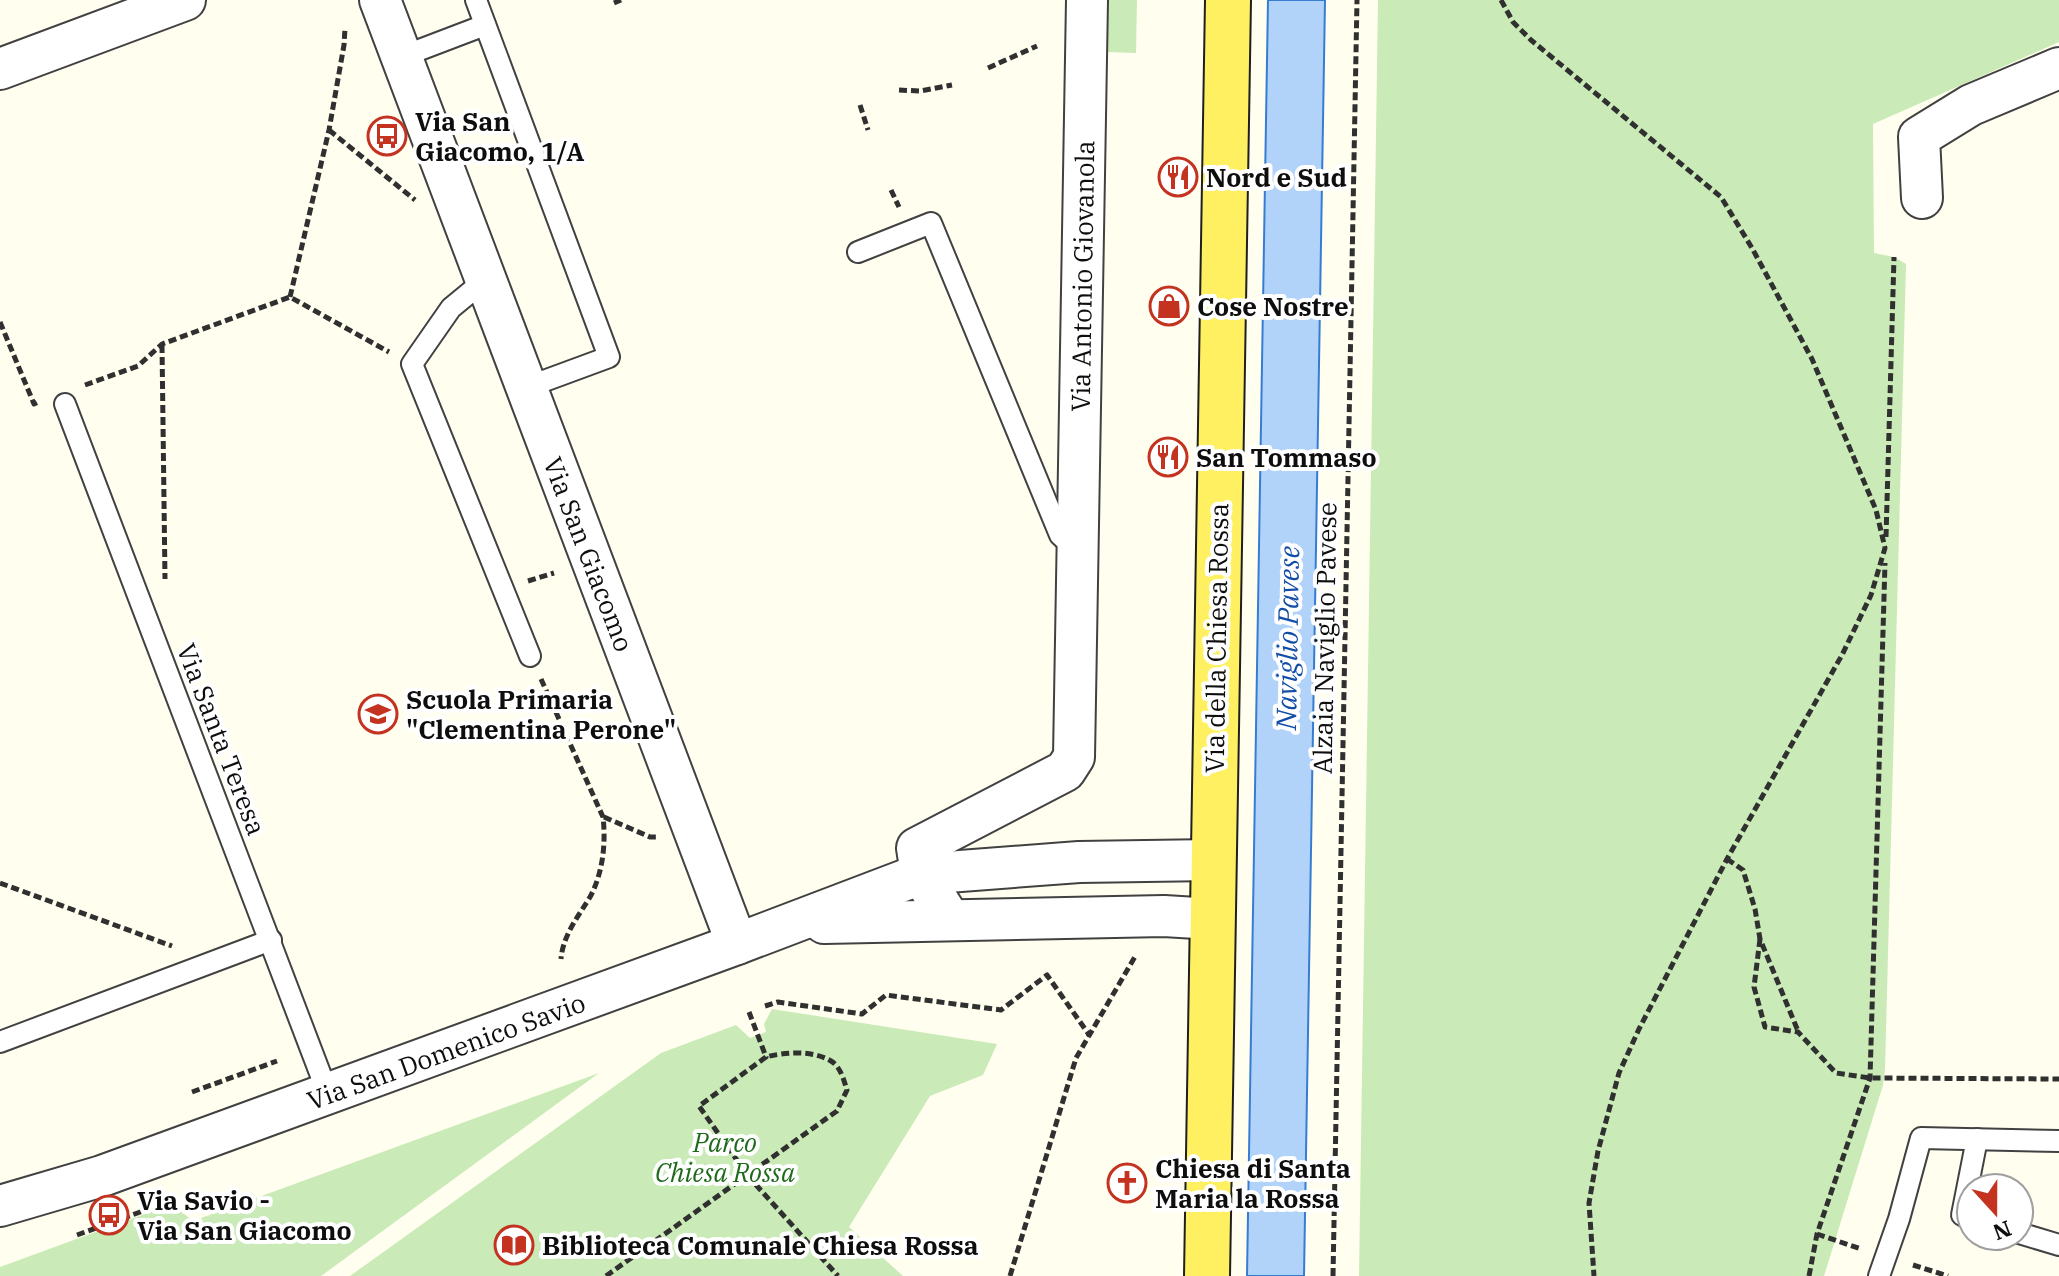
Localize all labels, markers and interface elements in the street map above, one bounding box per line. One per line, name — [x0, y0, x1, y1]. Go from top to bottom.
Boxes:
place label: Via San Giacomo, 1/A — [415, 104, 584, 168]
bus stop icon: Via San Giacomo, 1/A — [366, 115, 408, 157]
street label: Via Antonio Giovanola — [1063, 140, 1101, 412]
restaurant icon: Nord e Sud — [1157, 156, 1199, 198]
place label: Nord e Sud — [1206, 160, 1347, 194]
shop icon: Cose Nostre — [1148, 285, 1190, 327]
place label: Cose Nostre — [1197, 289, 1349, 323]
restaurant icon: San Tommaso — [1147, 436, 1189, 478]
place label: San Tommaso — [1196, 440, 1377, 474]
street label: Via San Giacomo — [536, 452, 642, 656]
street label: Alzaia Naviglio Pavese — [1305, 502, 1343, 774]
street label: Via della Chiesa Rossa — [1197, 503, 1235, 773]
water label: Naviglio Pavese — [1267, 545, 1307, 731]
street label: Via Santa Teresa — [170, 638, 274, 840]
place label: Scuola Primaria "Clementina Perone" — [406, 682, 676, 746]
school or university icon: Scuola Primaria "Clementina Perone" — [357, 693, 399, 735]
street label: Via San Domenico Savio — [302, 985, 590, 1117]
park label: Parco Chiesa Rossa — [655, 1125, 795, 1189]
place label: Chiesa di Santa Maria la Rossa — [1155, 1151, 1351, 1215]
church icon: Chiesa di Santa Maria la Rossa — [1106, 1162, 1148, 1204]
north arrow — [1955, 1172, 2035, 1252]
place label: Via Savio - Via San Giacomo — [137, 1183, 352, 1247]
bus stop icon: Via Savio - Via San Giacomo — [88, 1194, 130, 1236]
text: N — [1989, 1214, 2016, 1248]
library icon: Biblioteca Comunale Chiesa Rossa — [493, 1224, 535, 1266]
place label: Biblioteca Comunale Chiesa Rossa — [542, 1228, 979, 1262]

